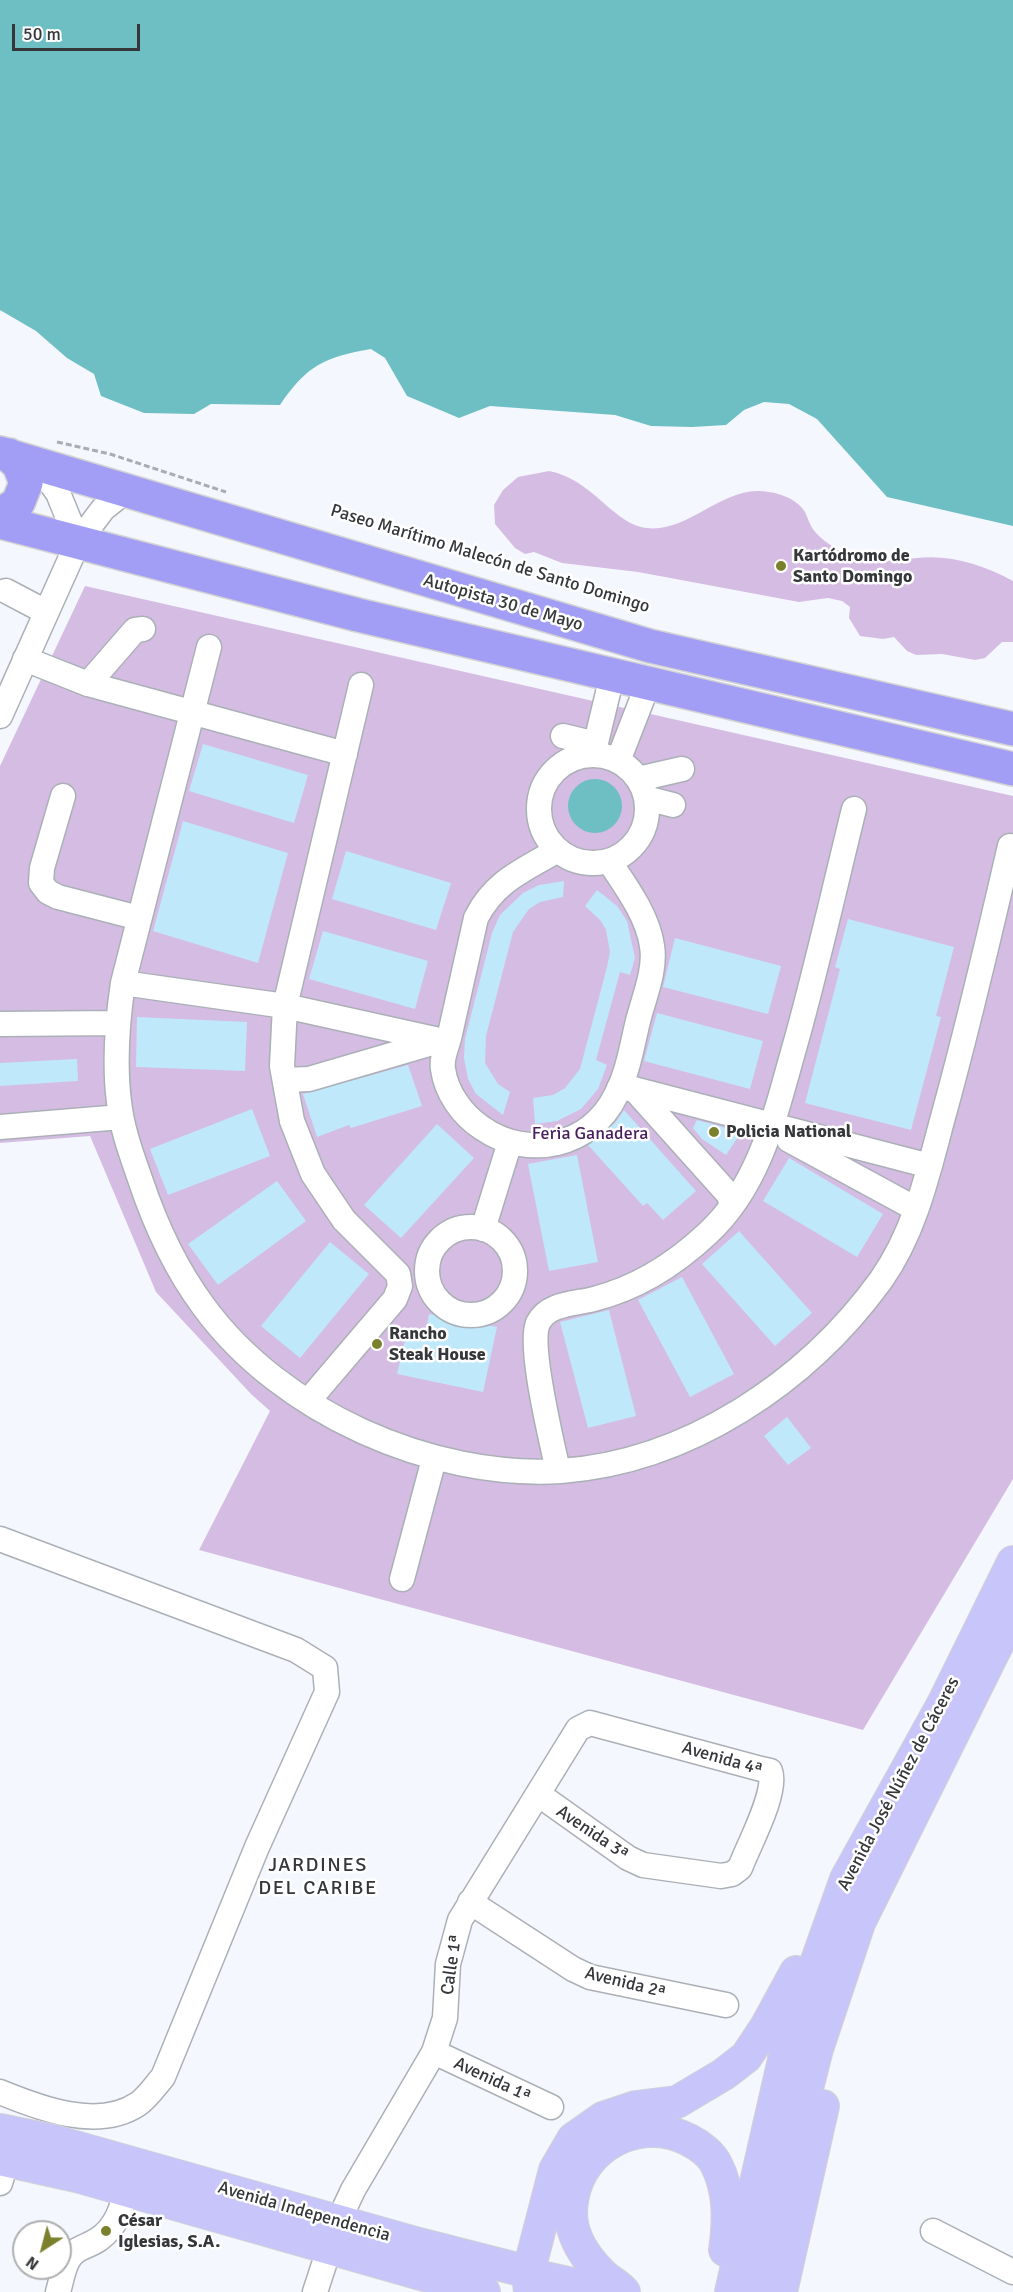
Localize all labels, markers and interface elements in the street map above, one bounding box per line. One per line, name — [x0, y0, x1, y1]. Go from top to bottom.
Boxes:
scale bar — [15, 12, 142, 50]
text: 50 m — [23, 23, 61, 45]
street label: Paseo Marítimo Malecón de Santo Domingo — [328, 500, 652, 618]
place label: Kartódromo de Santo Domingo — [793, 545, 912, 588]
marker: Kartódromo de Santo Domingo — [774, 559, 788, 573]
street label: Autopista 30 de Mayo — [421, 570, 585, 636]
place label: Policia National — [726, 1121, 851, 1143]
park label: Feria Ganadera — [532, 1123, 648, 1145]
marker: Policia National — [707, 1125, 721, 1139]
place label: Rancho Steak House — [389, 1323, 486, 1366]
marker: Rancho Steak House — [370, 1337, 384, 1351]
street label: Avenida José Núñez de Cáceres — [833, 1673, 965, 1895]
street label: Avenida 4ª — [679, 1737, 765, 1781]
street label: Avenida 3ª — [552, 1801, 632, 1865]
district label: JARDINES DEL CARIBE — [258, 1854, 378, 1901]
street label: Calle 1ª — [437, 1934, 467, 1996]
street label: Avenida 2ª — [582, 1963, 668, 2003]
street label: Avenida 1ª — [450, 2053, 534, 2107]
street label: Avenida Independencia — [215, 2177, 393, 2247]
place label: César Iglesias, S.A. — [118, 2210, 220, 2252]
north arrow — [12, 2220, 72, 2280]
marker: César Iglesias, S.A. — [99, 2224, 113, 2238]
text: N — [22, 2252, 43, 2274]

